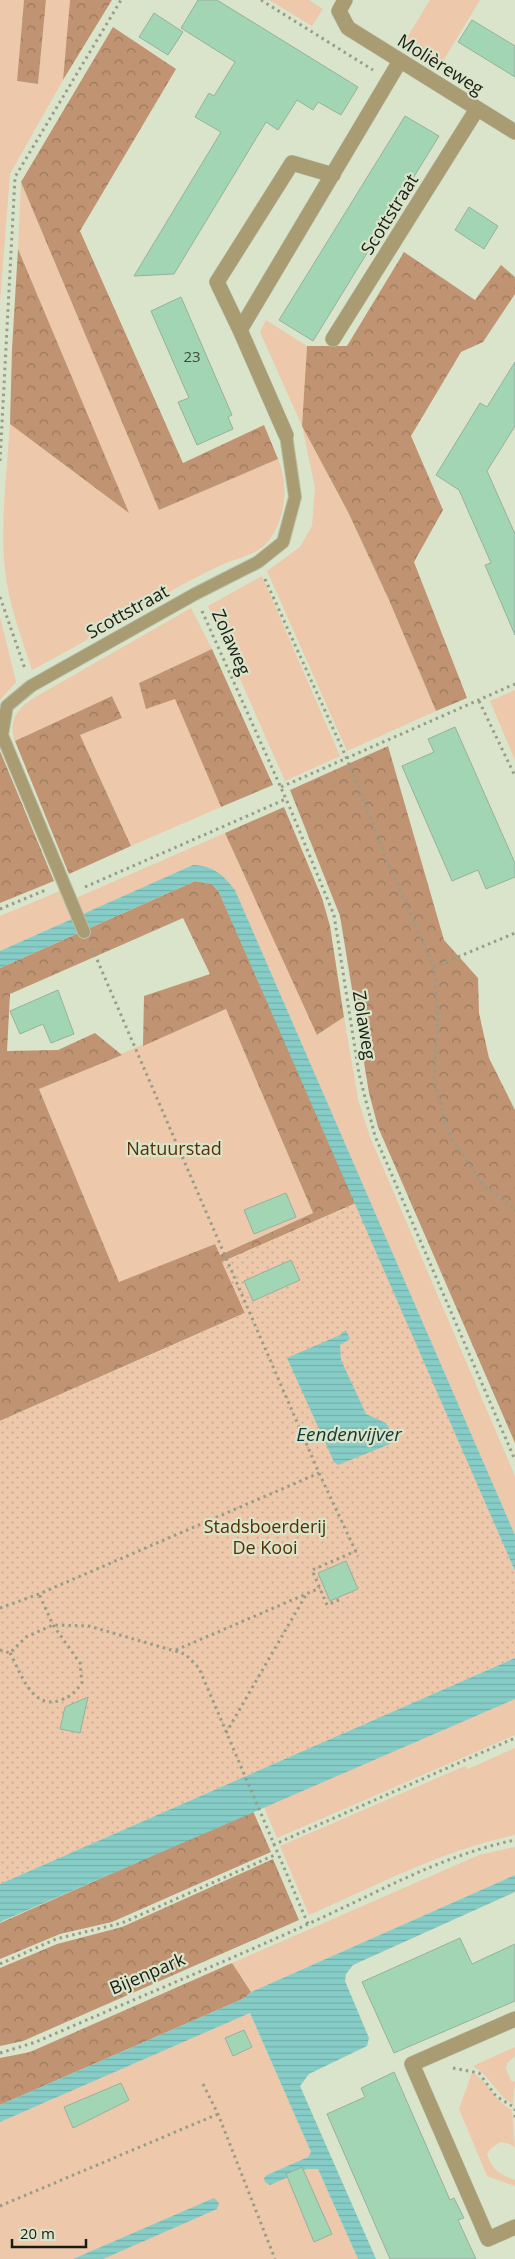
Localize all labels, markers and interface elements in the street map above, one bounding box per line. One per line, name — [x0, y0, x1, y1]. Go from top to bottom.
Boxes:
street label: Molièreweg — [393, 28, 489, 100]
street label: Scottstraat — [355, 169, 423, 259]
house number: 23 — [183, 346, 201, 366]
street label: Scottstraat — [81, 578, 173, 644]
street label: Zolaweg — [207, 605, 257, 679]
street label: Zolaweg — [348, 989, 382, 1061]
park label: Natuurstad — [126, 1136, 222, 1160]
water label: Eendenvijver — [296, 1421, 403, 1447]
park label: Stadsboerderij De Kooi — [204, 1514, 326, 1559]
street label: Bijenpark — [106, 1946, 189, 2000]
scale bar — [12, 2216, 86, 2248]
text: 20 m — [20, 2223, 55, 2243]

